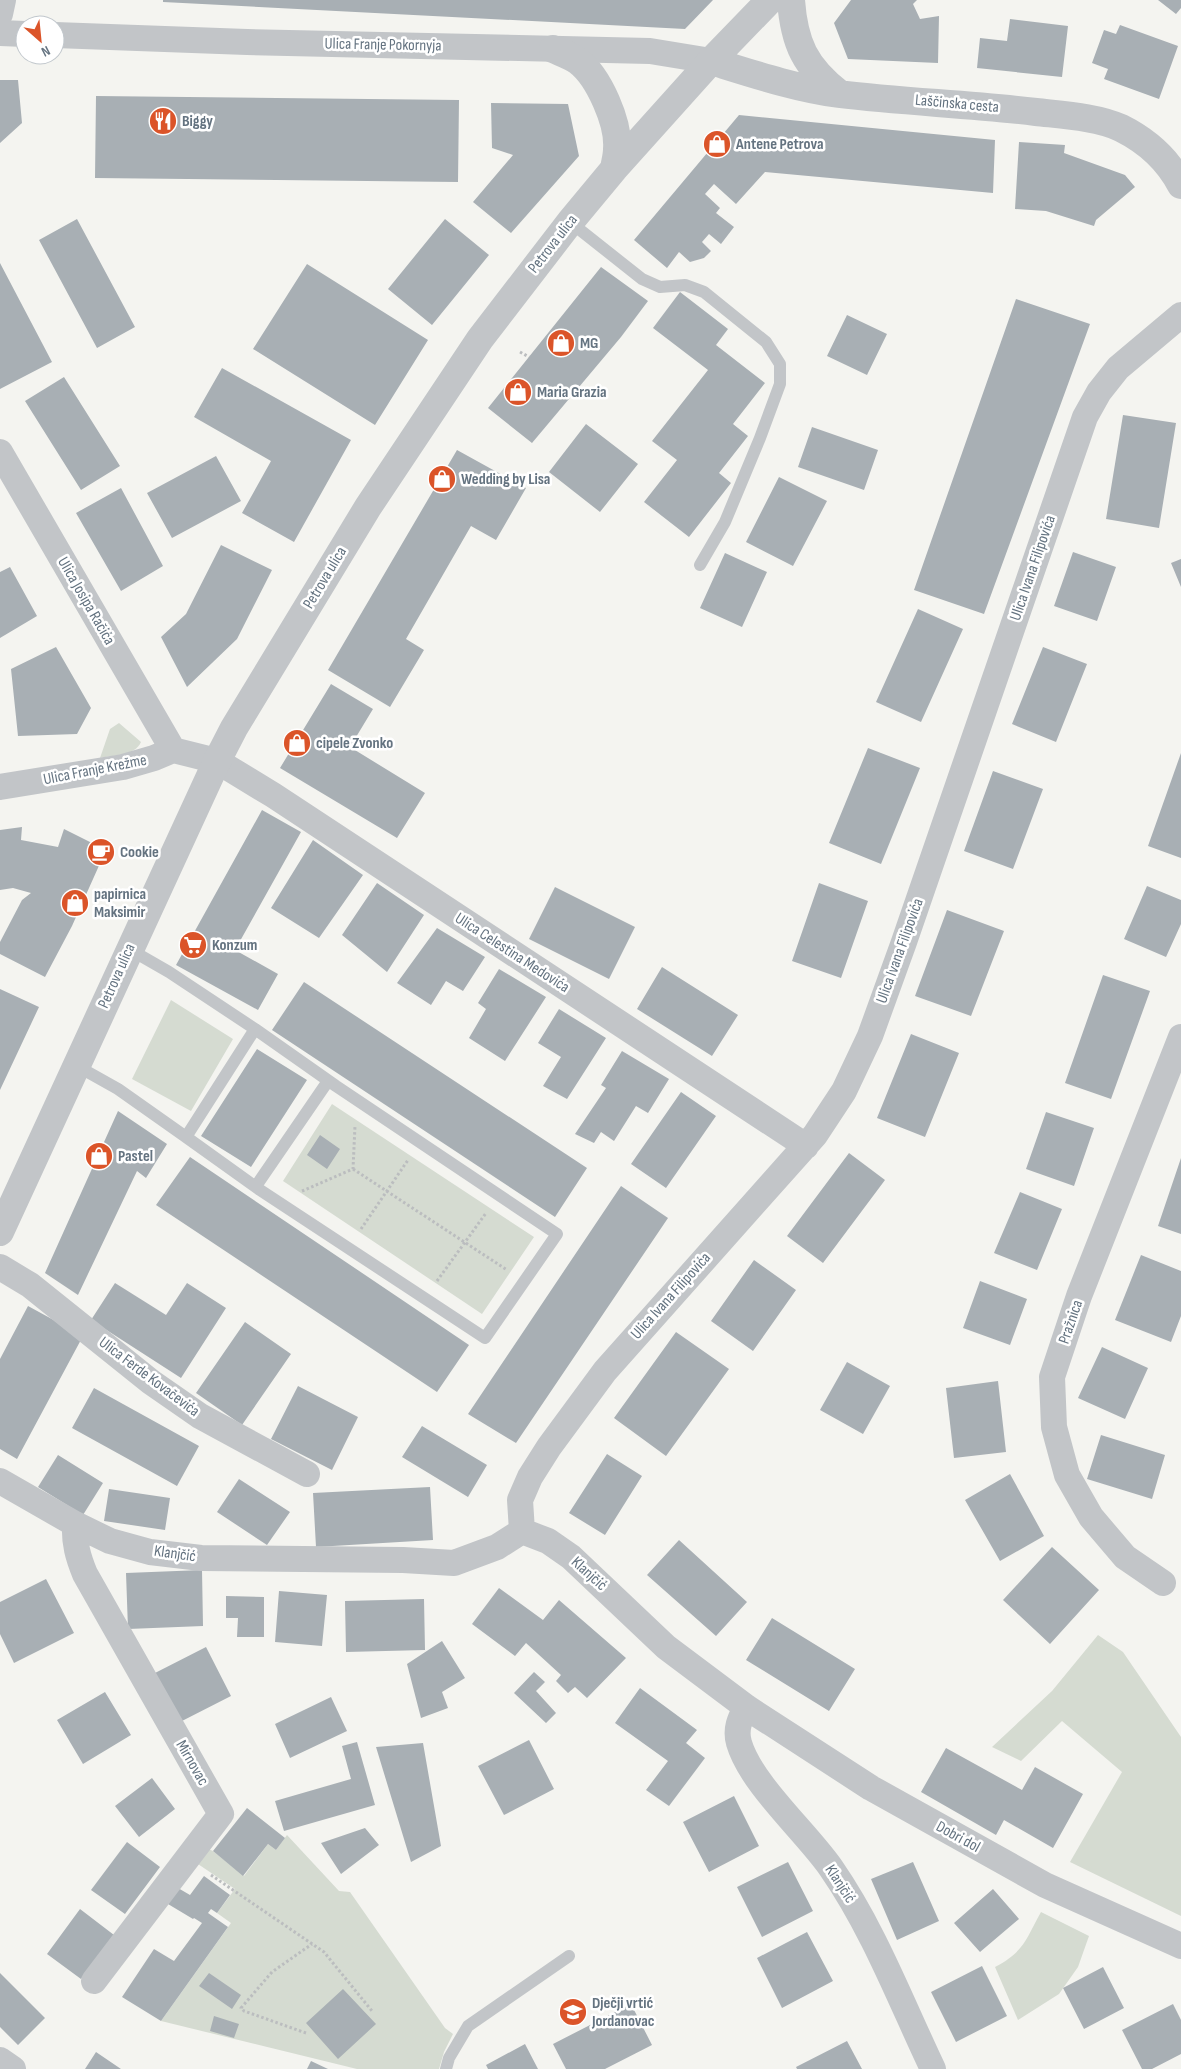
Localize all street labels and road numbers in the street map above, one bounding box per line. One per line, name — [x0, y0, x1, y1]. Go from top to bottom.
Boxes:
street label: Ulica Franje Pokornyja — [324, 34, 442, 56]
street label: Laščinska cesta — [914, 91, 1000, 117]
street label: Petrova ulica — [524, 211, 582, 277]
street label: Ulica Ivana Filipovića — [1006, 513, 1060, 623]
street label: Petrova ulica — [299, 544, 351, 612]
street label: Ulica Josipa Račića — [53, 554, 119, 648]
street label: Ulica Franje Krežme — [42, 751, 148, 789]
street label: Ulica Ivana Filipovića — [872, 896, 928, 1006]
street label: Ulica Celestina Medovića — [451, 909, 573, 997]
street label: Petrova ulica — [94, 941, 140, 1011]
street label: Ulica Ivana Filipovića — [627, 1249, 715, 1343]
street label: Pražnica — [1055, 1298, 1087, 1346]
street label: Ulica Ferde Kovačevića — [95, 1333, 203, 1421]
street label: Klanjčić — [153, 1542, 197, 1566]
street label: Klanjčić — [567, 1553, 611, 1595]
street label: Mirnovac — [172, 1737, 212, 1789]
street label: Dobri dol — [933, 1817, 983, 1857]
street label: Klanjčić — [821, 1861, 859, 1907]

